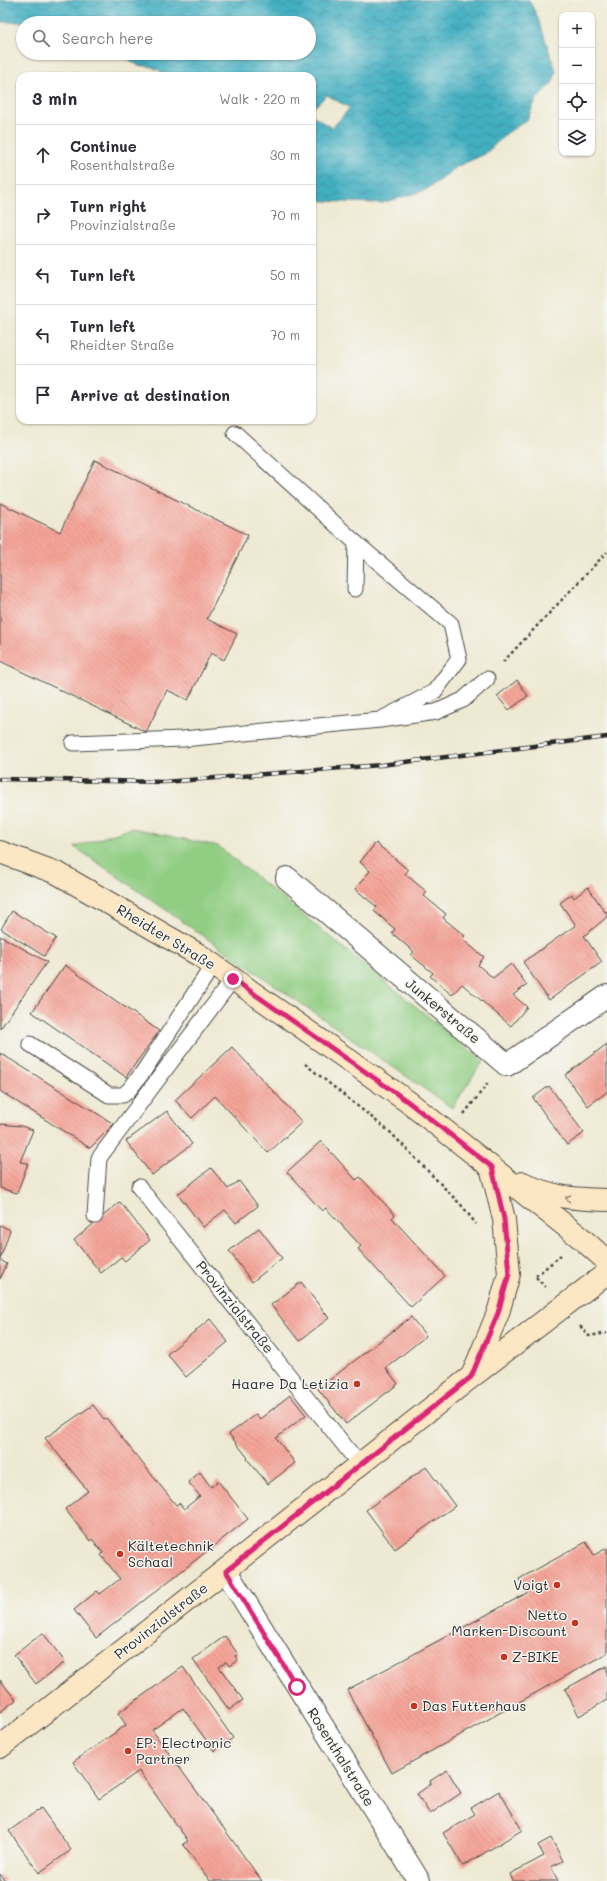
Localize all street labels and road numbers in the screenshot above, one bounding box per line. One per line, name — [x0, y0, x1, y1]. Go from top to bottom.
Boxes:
street label: Rheidter Straße — [113, 899, 219, 974]
street label: Junkerstraße — [402, 974, 485, 1048]
street label: Provinzialstraße — [192, 1256, 279, 1357]
street label: Provinzialstraße — [110, 1578, 211, 1663]
street label: Rosenthalstraße — [303, 1704, 379, 1810]

